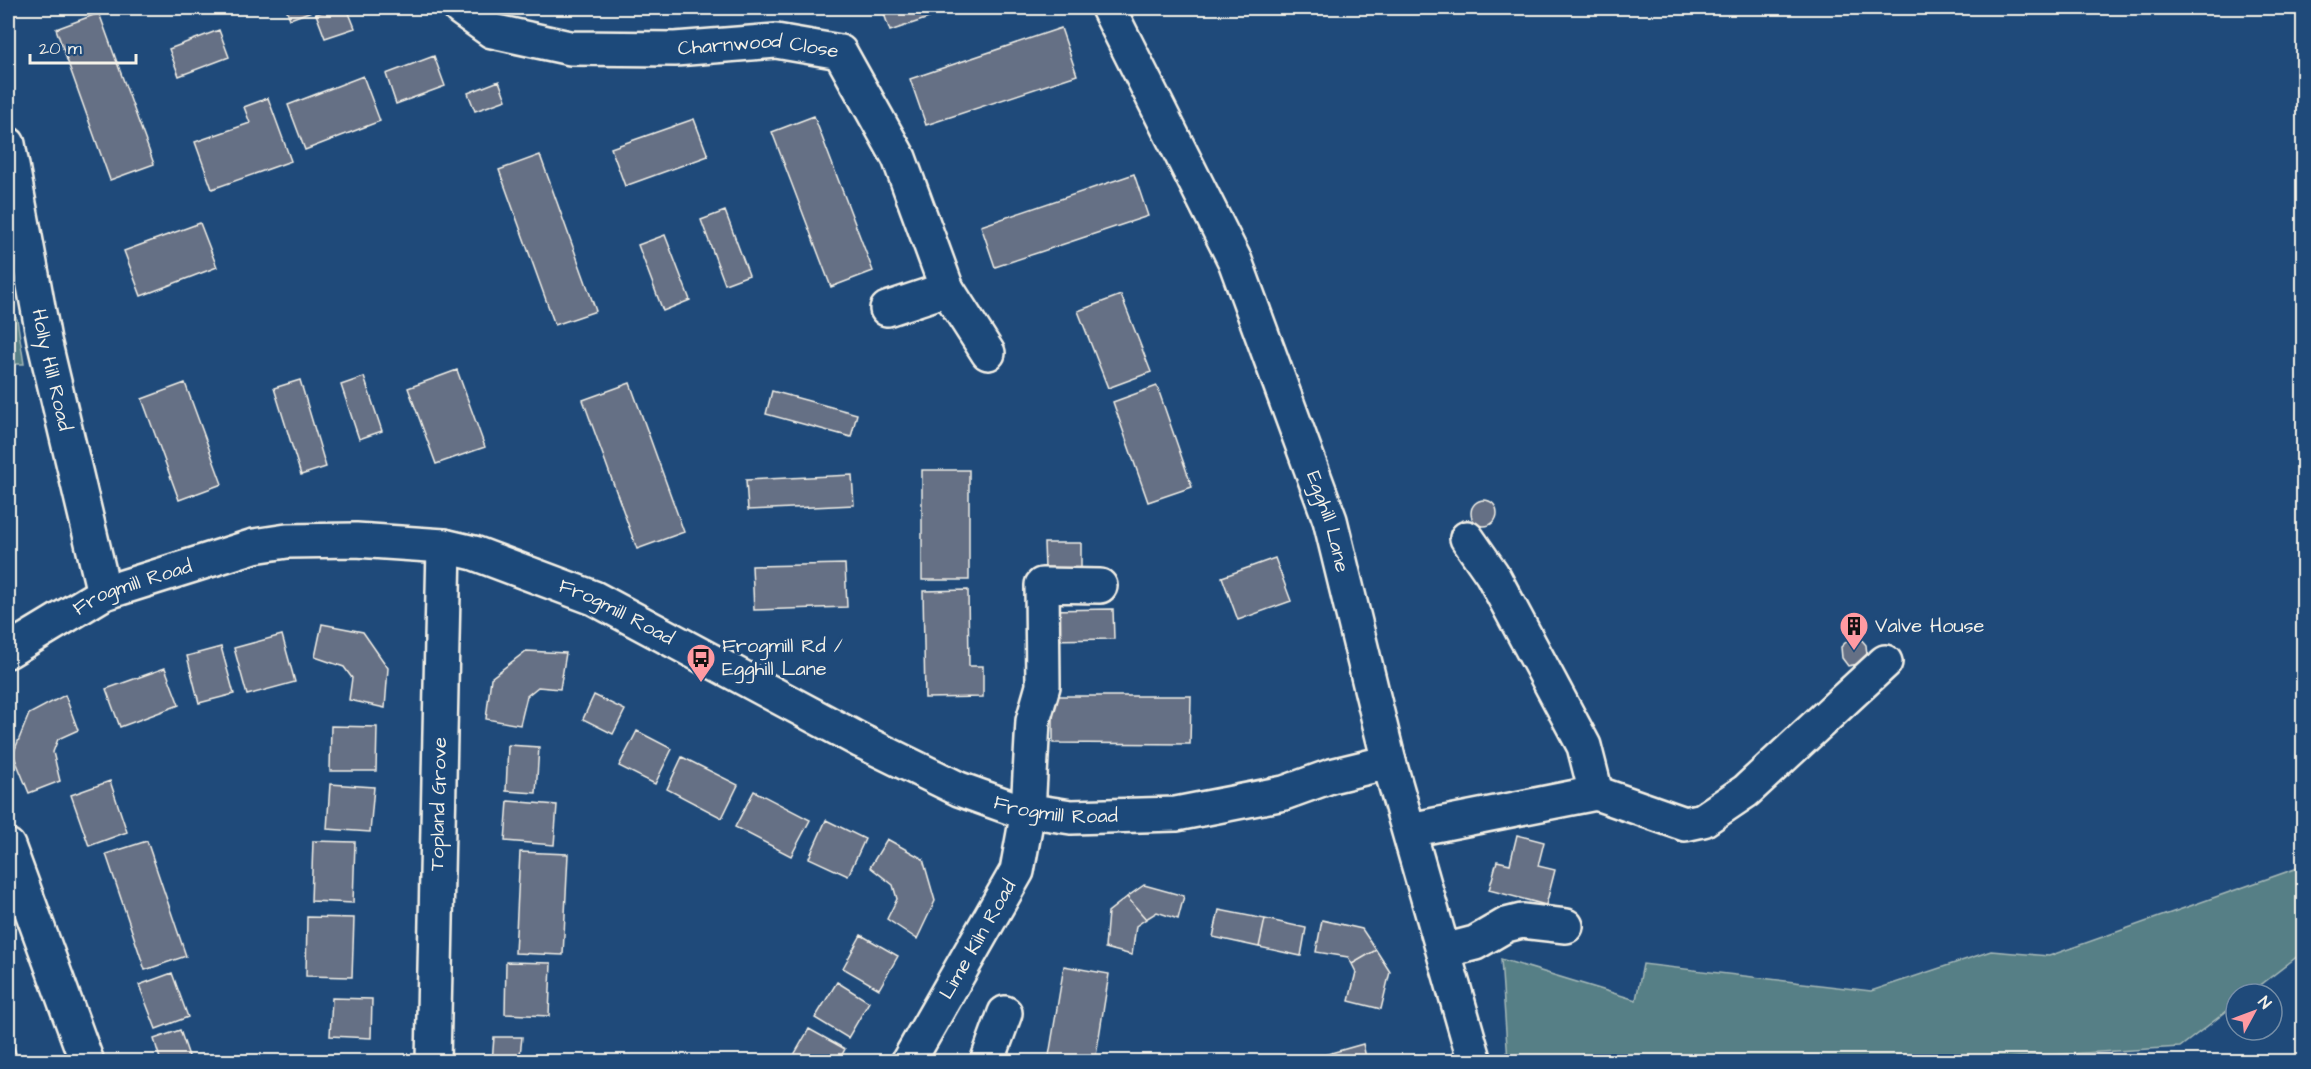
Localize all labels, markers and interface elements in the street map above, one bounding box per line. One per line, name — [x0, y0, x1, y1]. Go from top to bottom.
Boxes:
street label: Charnwood Close — [677, 26, 841, 66]
scale bar — [30, 27, 136, 65]
text: 20 m — [39, 36, 82, 61]
street label: Holly Hill Road — [25, 307, 79, 434]
street label: Egghill Lane — [1299, 467, 1356, 575]
street label: Frogmill Road — [68, 552, 196, 622]
street label: Frogmill Road — [555, 572, 679, 652]
building icon: Valve House — [1838, 610, 1870, 652]
place label: Valve House — [1875, 612, 1985, 640]
place label: Frogmill Rd / Egghill Lane — [722, 632, 843, 684]
bus stop icon: Frogmill Rd / Egghill Lane — [685, 642, 717, 684]
street label: Topland Grove — [423, 737, 454, 871]
street label: Frogmill Road — [989, 788, 1118, 831]
street label: Lime Kiln Road — [933, 875, 1023, 1004]
north arrow — [2224, 982, 2284, 1042]
text: N — [2253, 992, 2276, 1014]

